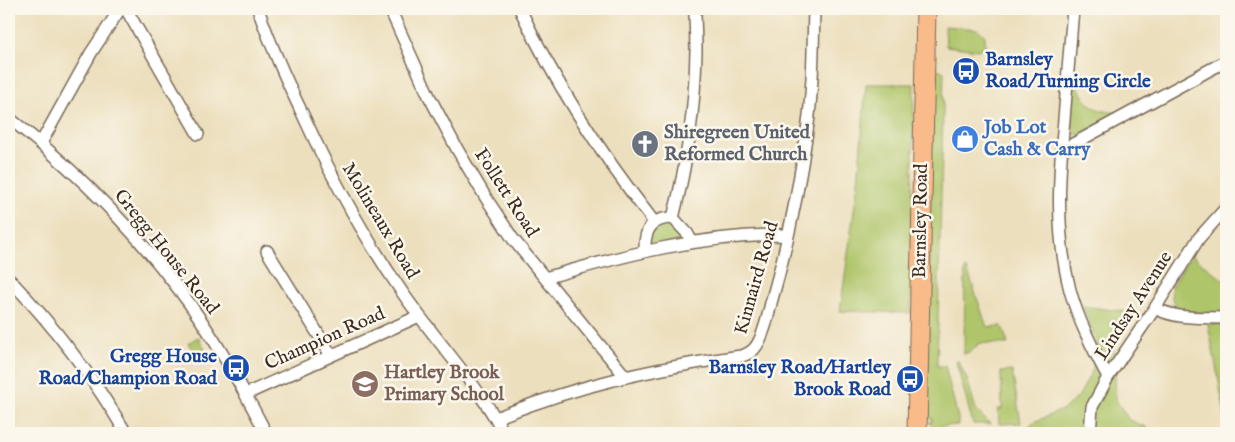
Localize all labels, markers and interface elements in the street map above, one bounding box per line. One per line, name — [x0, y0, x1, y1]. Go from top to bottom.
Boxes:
place label: Barnsley Road/Turning Circle — [985, 48, 1151, 94]
bus stop icon: Barnsley Road/Turning Circle — [951, 56, 981, 86]
place label: Job Lot Cash & Carry — [981, 116, 1091, 162]
place label: Shiregreen United Reformed Church — [664, 121, 811, 167]
shop icon: Job Lot Cash & Carry — [950, 124, 980, 154]
church icon: Shiregreen United Reformed Church — [630, 129, 660, 159]
street label: Follett Road — [468, 144, 544, 243]
street label: Molineaux Road — [336, 159, 425, 284]
street label: Barnsley Road — [908, 163, 934, 279]
street label: Gregg House Road — [108, 185, 224, 320]
street label: Kinnaird Road — [729, 218, 785, 337]
street label: Lindsay Avenue — [1090, 247, 1178, 365]
street label: Champion Road — [261, 301, 390, 376]
place label: Gregg House Road/Champion Road — [38, 345, 218, 391]
bus stop icon: Gregg House Road/Champion Road — [221, 353, 251, 383]
place label: Barnsley Road/Hartley Brook Road — [708, 356, 892, 402]
place label: Hartley Brook Primary School — [384, 361, 505, 407]
bus stop icon: Barnsley Road/Hartley Brook Road — [895, 364, 925, 394]
school or university icon: Hartley Brook Primary School — [350, 369, 380, 399]

